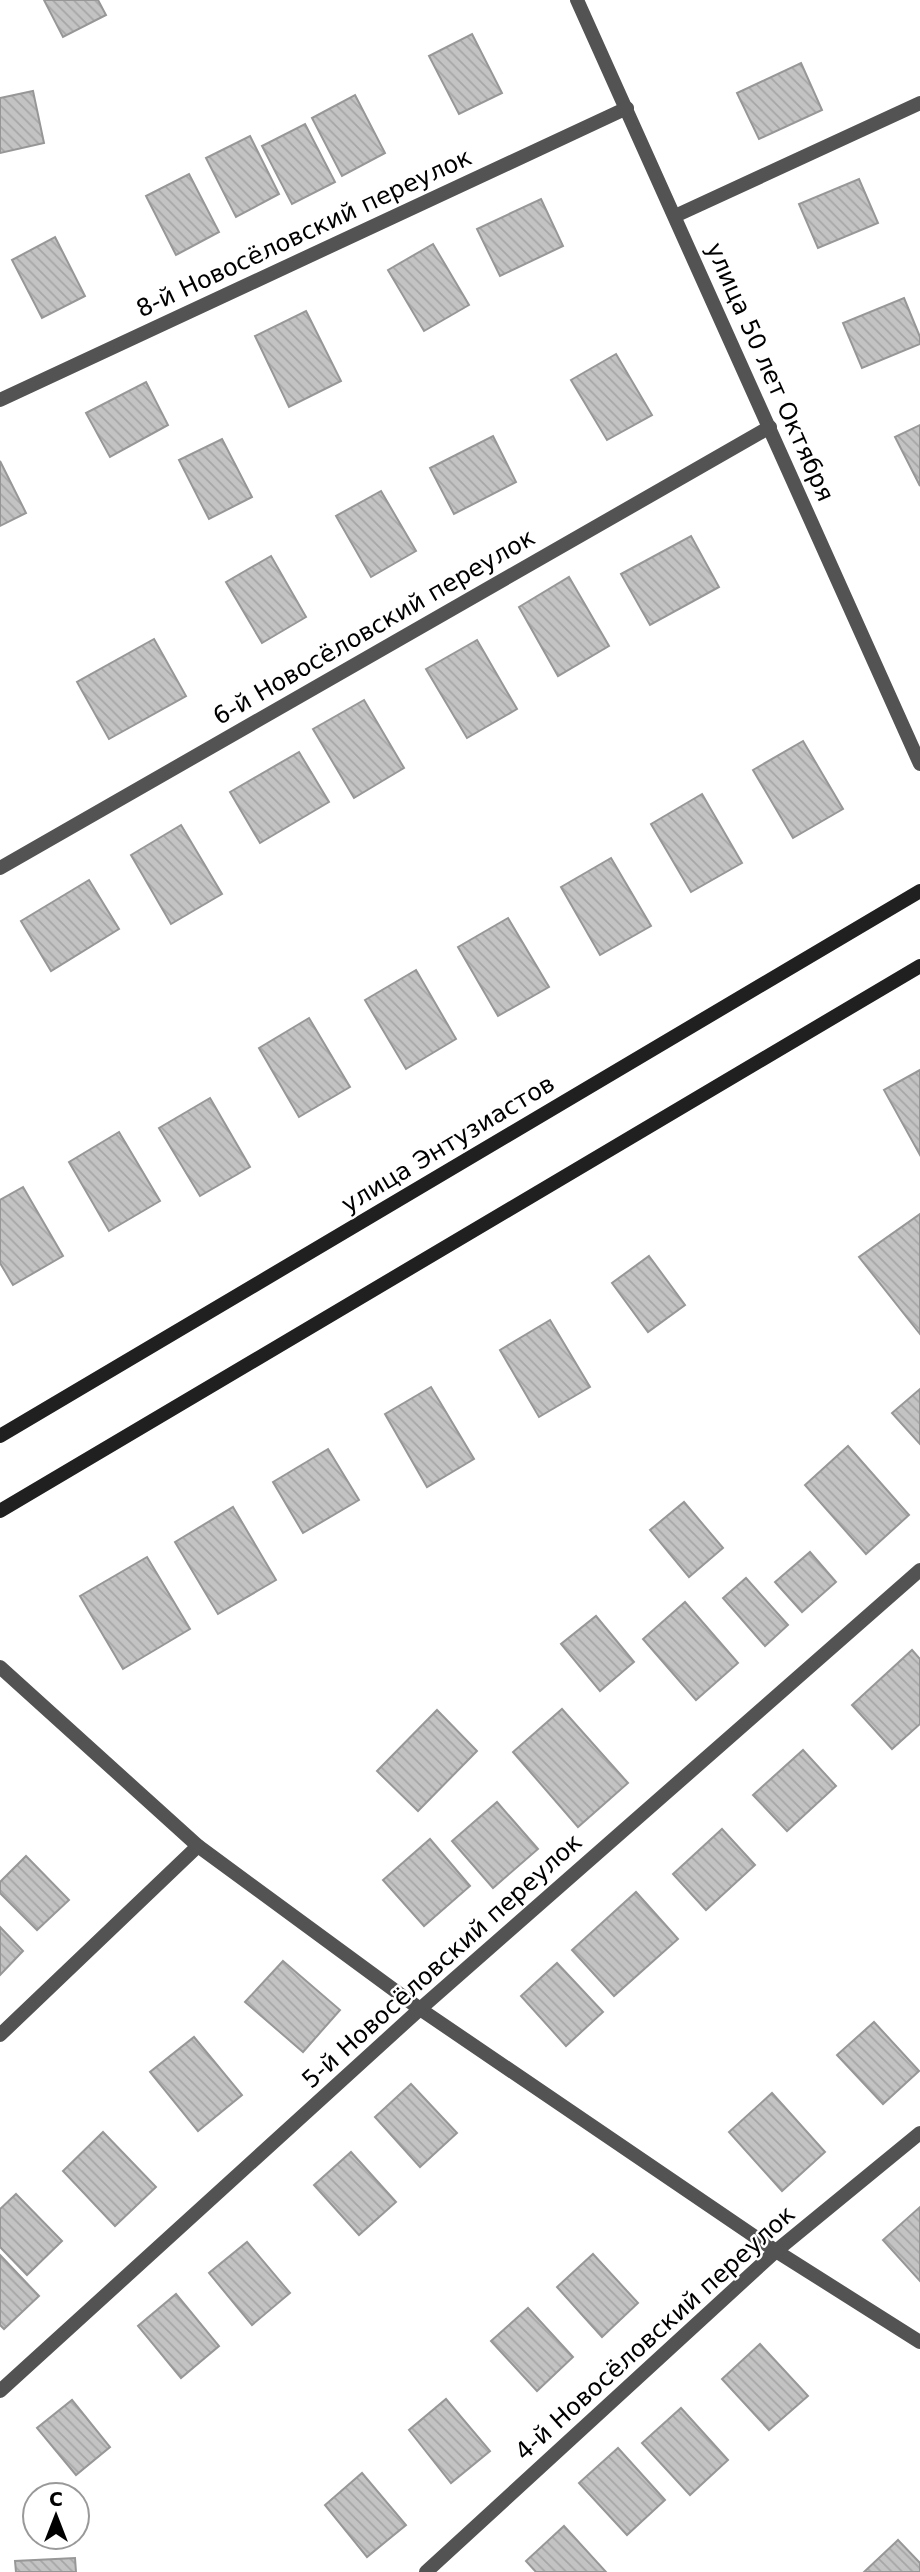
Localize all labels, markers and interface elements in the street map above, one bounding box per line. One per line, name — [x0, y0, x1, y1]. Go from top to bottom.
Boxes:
street label: 8-й Новосёловский переулок — [132, 143, 476, 323]
street label: улица 50 лет Октября — [700, 238, 840, 506]
street label: 6-й Новосёловский переулок — [208, 523, 540, 731]
street label: улица Энтузиастов — [336, 1069, 560, 1219]
street label: 5-й Новосёловский переулок — [296, 1828, 588, 2094]
street label: 4-й Новосёловский переулок — [509, 2200, 801, 2466]
north arrow — [21, 2481, 91, 2551]
text: С — [49, 2488, 63, 2510]

